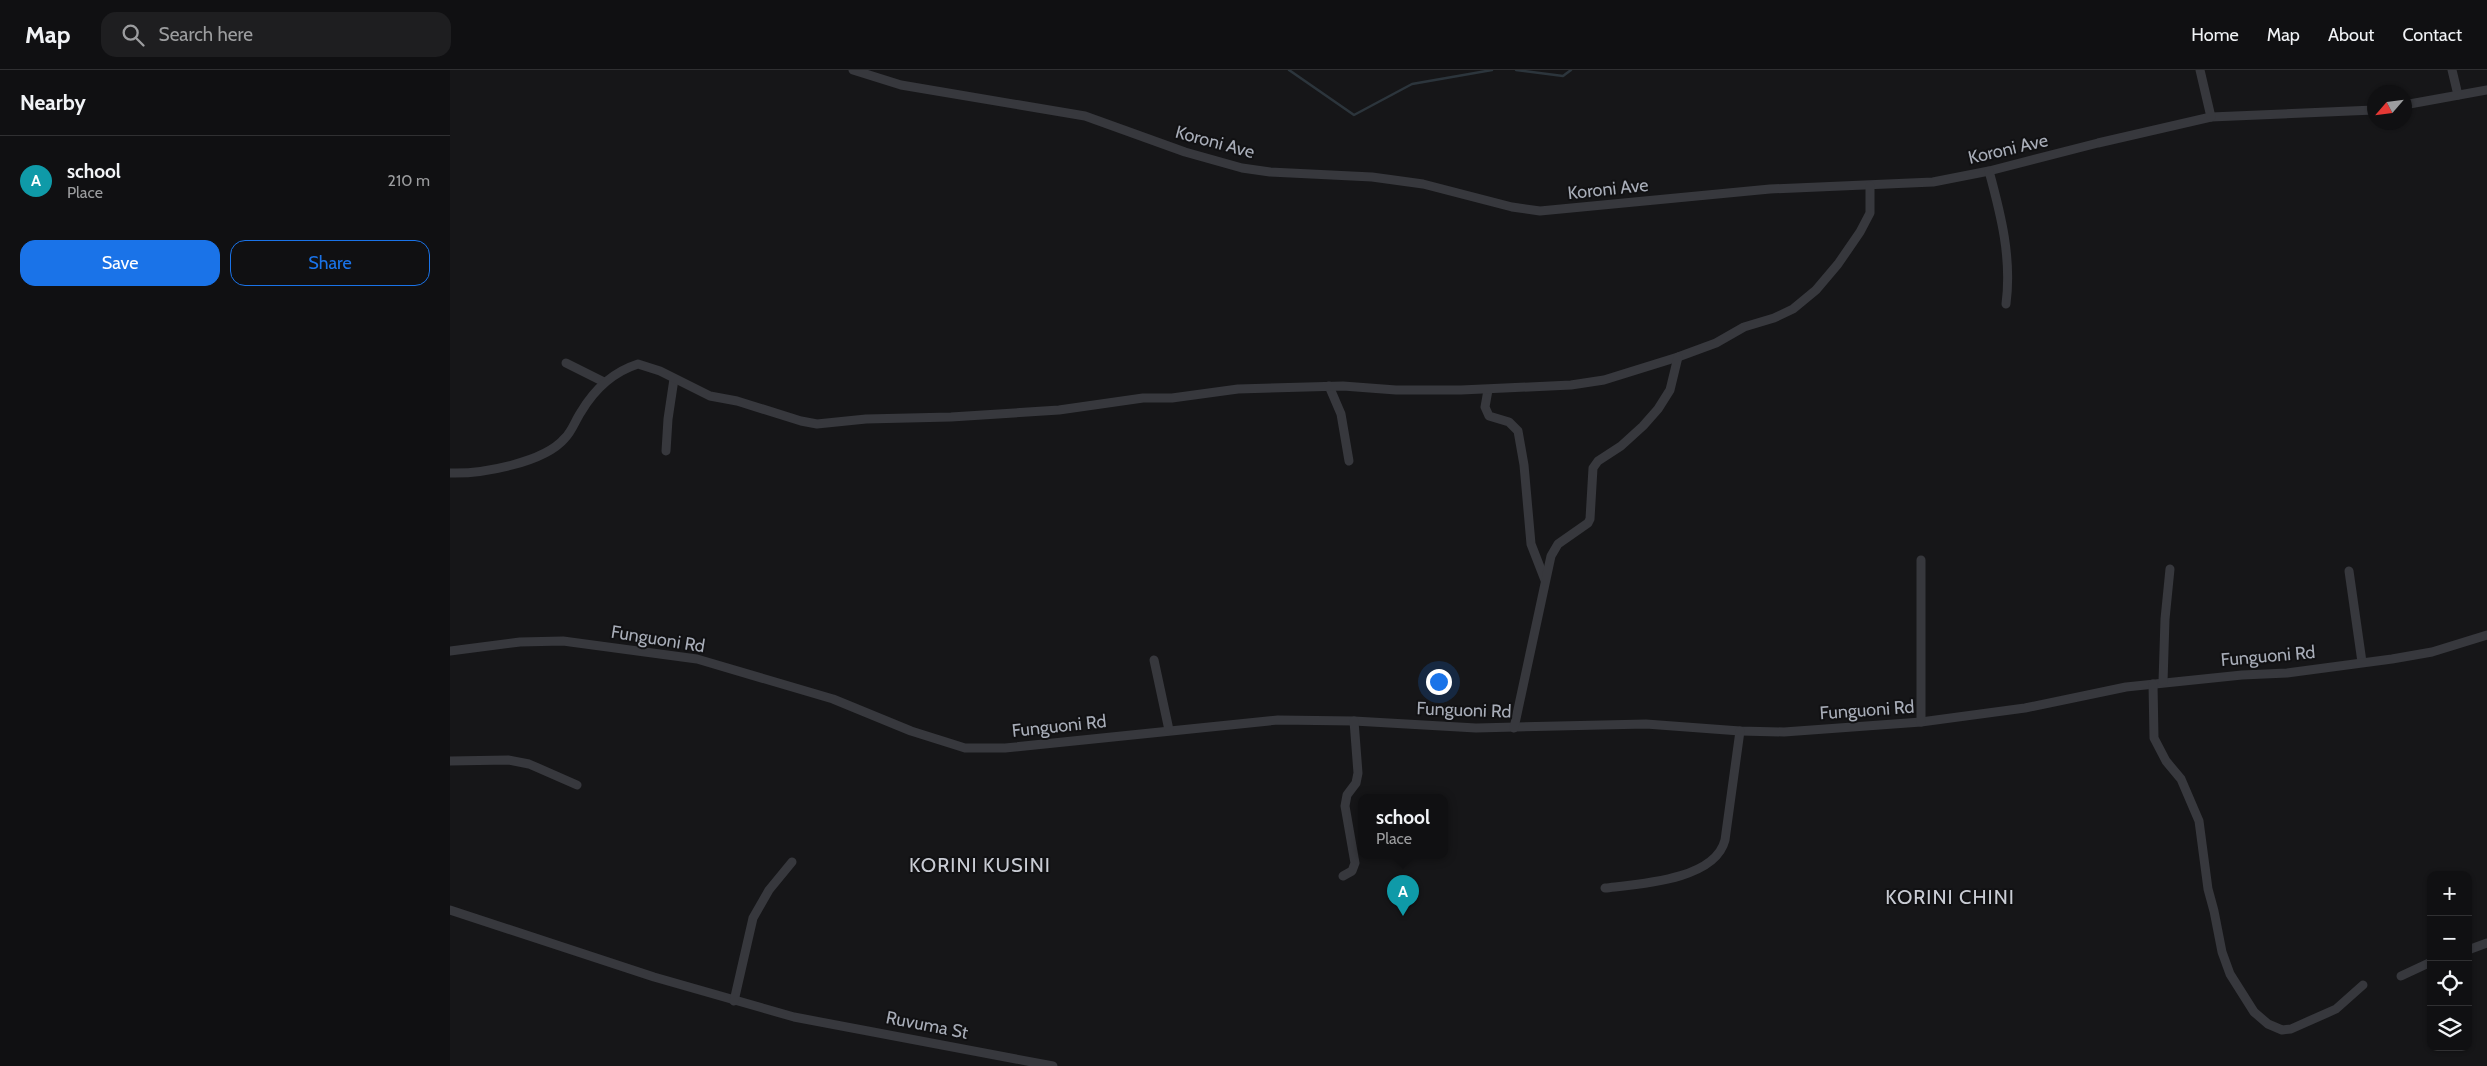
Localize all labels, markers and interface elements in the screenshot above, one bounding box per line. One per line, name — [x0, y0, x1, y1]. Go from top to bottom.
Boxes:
search box — [101, 12, 451, 57]
text: Map — [25, 20, 71, 49]
icon: search — [119, 21, 147, 49]
text: Search here — [159, 23, 253, 46]
text: Home — [2191, 24, 2239, 46]
text: Map — [2267, 24, 2300, 46]
text: About — [2328, 24, 2374, 46]
text: Contact — [2402, 24, 2462, 46]
north arrow — [2367, 85, 2412, 130]
text: Nearby — [20, 90, 86, 115]
street label: Koroni Ave — [1173, 121, 1257, 163]
street label: Koroni Ave — [1966, 129, 2050, 169]
text: school — [67, 160, 121, 183]
text: A — [31, 171, 41, 190]
text: 210 m — [388, 171, 430, 190]
street label: Koroni Ave — [1567, 174, 1649, 204]
text: Place — [67, 183, 103, 202]
button: Save — [20, 240, 220, 286]
button: Share — [230, 240, 430, 286]
street label: Funguoni Rd — [609, 621, 707, 657]
street label: Funguoni Rd — [2220, 641, 2316, 671]
your location — [1426, 669, 1452, 695]
street label: Funguoni Rd — [1819, 696, 1915, 724]
street label: Funguoni Rd — [1416, 697, 1512, 723]
street label: Funguoni Rd — [1011, 710, 1107, 742]
popup — [1358, 794, 1448, 859]
text: school — [1376, 806, 1430, 829]
text: Place — [1376, 829, 1412, 848]
district label: KORINI KUSINI — [909, 853, 1051, 877]
map controls — [2427, 871, 2472, 1051]
button: + — [2427, 871, 2472, 916]
pin: A — [1387, 875, 1419, 916]
district label: KORINI CHINI — [1885, 885, 2015, 909]
button: − — [2427, 916, 2472, 961]
button: locate — [2427, 961, 2472, 1006]
street label: Ruvuma St — [884, 1006, 970, 1044]
button: layers — [2427, 1006, 2472, 1051]

